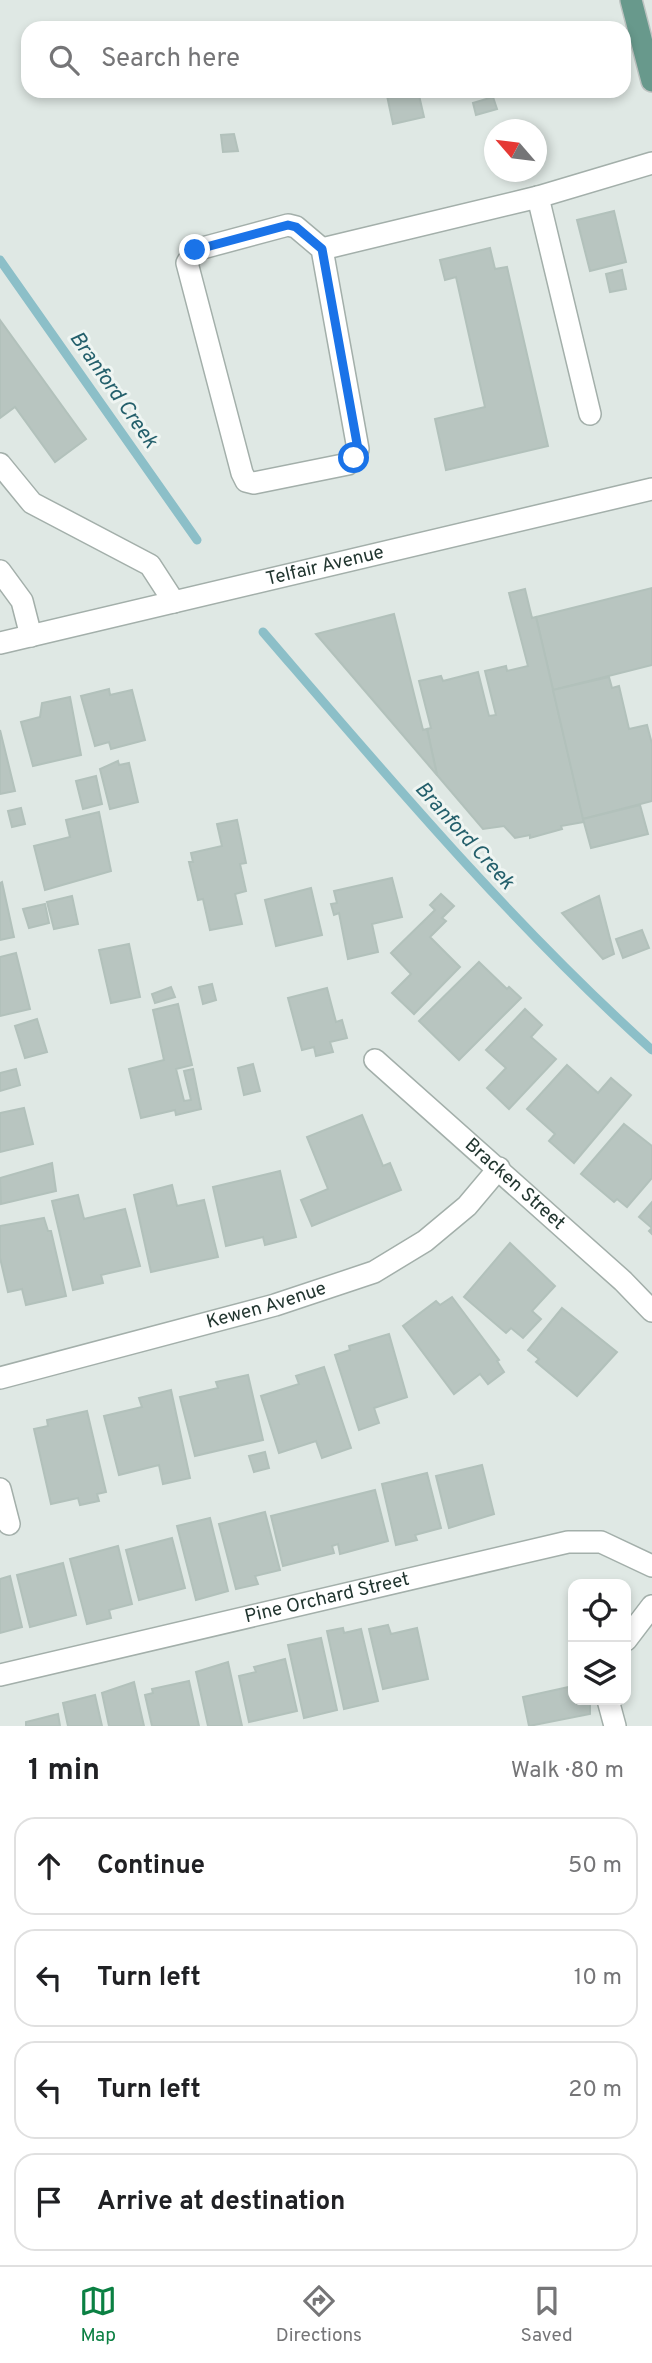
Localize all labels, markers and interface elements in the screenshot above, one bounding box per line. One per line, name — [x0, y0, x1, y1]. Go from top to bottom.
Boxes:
search box — [21, 21, 631, 98]
icon: search — [45, 41, 83, 79]
text: Search here — [101, 43, 240, 76]
north arrow — [484, 119, 547, 182]
route end — [179, 234, 210, 265]
water label: Branford Creek — [63, 326, 163, 454]
route start — [338, 442, 369, 473]
street label: Telfair Avenue — [264, 541, 386, 592]
water label: Branford Creek — [408, 776, 520, 896]
street label: Bracken Street — [459, 1133, 570, 1236]
street label: Kewen Avenue — [204, 1277, 329, 1335]
street label: Pine Orchard Street — [242, 1568, 412, 1629]
map controls — [568, 1579, 631, 1705]
button: locate — [568, 1579, 631, 1642]
button: layers — [568, 1642, 631, 1705]
text: 1 min — [28, 1753, 100, 1790]
text: Walk · 80 m — [511, 1757, 624, 1786]
icon: ahead — [30, 1847, 68, 1885]
text: Continue — [97, 1850, 205, 1883]
text: 50 m — [568, 1852, 622, 1881]
icon: left — [30, 1959, 68, 1997]
text: Turn left — [97, 1962, 201, 1995]
text: 10 m — [574, 1964, 622, 1993]
icon: left — [30, 2071, 68, 2109]
text: Turn left — [97, 2074, 201, 2107]
text: 20 m — [568, 2076, 622, 2105]
icon: arrive — [30, 2183, 68, 2221]
text: Arrive at destination — [97, 2186, 345, 2219]
tab: Map — [79, 2282, 117, 2348]
tab: Directions — [276, 2282, 362, 2348]
tab: Saved — [521, 2282, 573, 2348]

